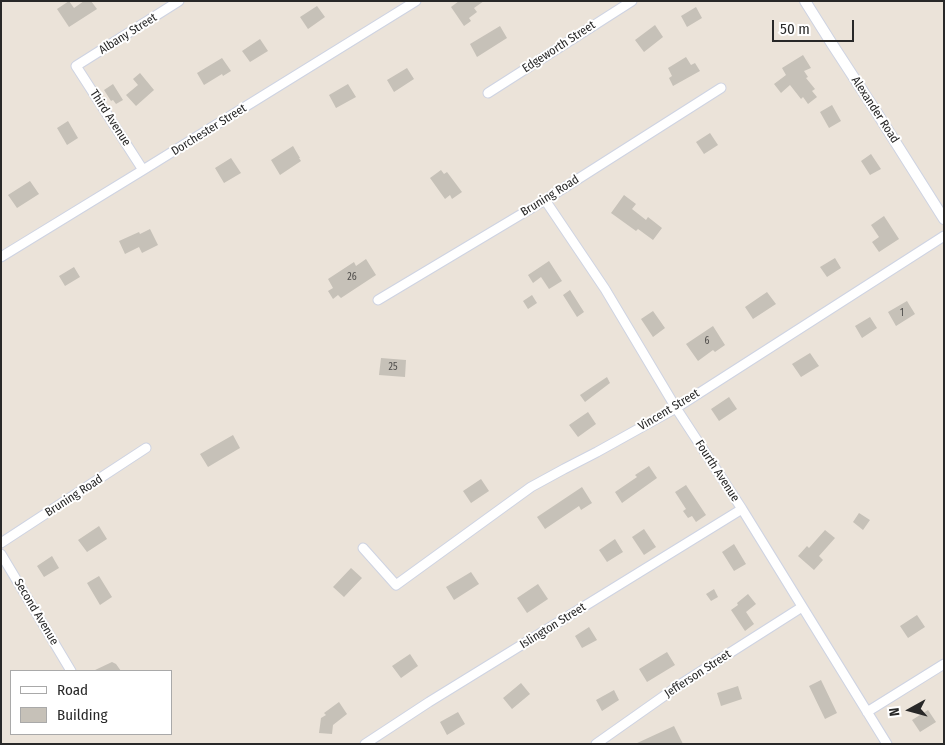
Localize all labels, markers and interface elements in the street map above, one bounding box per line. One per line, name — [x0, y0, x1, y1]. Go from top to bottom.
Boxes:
scale bar — [775, 10, 858, 42]
street label: Albany Street — [96, 11, 160, 57]
street label: Edgeworth Street — [520, 18, 598, 76]
text: 50 m — [780, 20, 810, 38]
street label: Alexander Road — [848, 74, 902, 146]
street label: Third Avenue — [87, 87, 133, 149]
street label: Dorchester Street — [169, 101, 249, 159]
street label: Bruning Road — [518, 172, 582, 220]
house number: 26 — [347, 271, 357, 283]
house number: 1 — [900, 307, 904, 319]
house number: 6 — [705, 335, 709, 347]
house number: 25 — [389, 361, 397, 373]
street label: Vincent Street — [636, 386, 702, 434]
street label: Fourth Avenue — [692, 437, 742, 505]
street label: Bruning Road — [42, 472, 106, 520]
street label: Second Avenue — [11, 576, 61, 648]
street label: Islington Street — [517, 600, 589, 652]
street label: Jefferson Street — [662, 647, 734, 701]
legend — [10, 670, 172, 735]
text: Road — [57, 681, 88, 699]
north arrow — [885, 685, 935, 735]
text: Building — [57, 706, 108, 724]
text: N — [886, 707, 904, 717]

